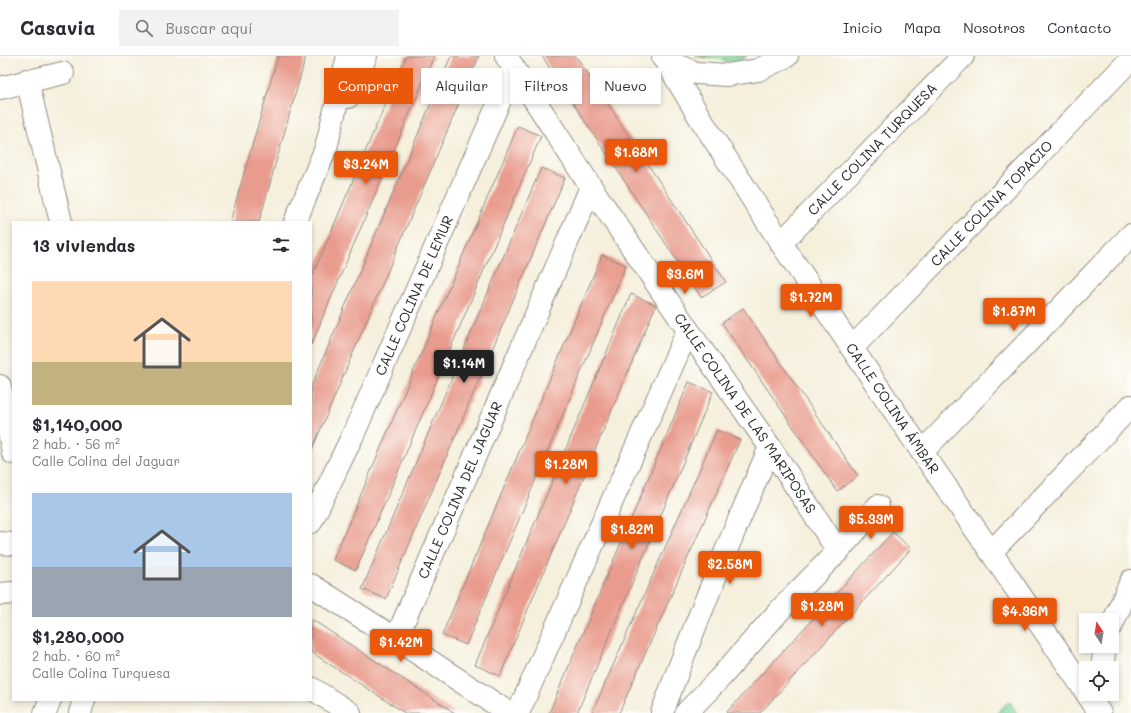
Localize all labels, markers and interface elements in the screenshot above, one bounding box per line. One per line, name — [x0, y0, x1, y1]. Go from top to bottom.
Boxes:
search box — [119, 10, 399, 46]
text: Casavia — [20, 15, 95, 40]
icon: search — [133, 17, 155, 39]
text: Buscar aquí — [165, 18, 253, 38]
text: Inicio — [843, 18, 882, 37]
text: Mapa — [904, 18, 941, 37]
text: Nosotros — [963, 18, 1025, 37]
text: Contacto — [1047, 18, 1111, 37]
chip: Comprar — [324, 68, 413, 104]
chip: Alquilar — [421, 68, 502, 104]
chip: Filtros — [510, 68, 582, 104]
chip: Nuevo — [590, 68, 661, 104]
street label: CALLE COLINA TURQUESA — [803, 78, 941, 219]
street label: CALLE COLINA TOPACIO — [926, 136, 1057, 270]
pin: $1.68M — [603, 139, 669, 173]
text: $1.68M — [614, 143, 658, 160]
pin: $3.24M — [333, 151, 399, 185]
text: $3.24M — [343, 155, 389, 172]
street label: CALLE COLINA DE LEMUR — [370, 212, 457, 378]
text: 13 viviendas — [32, 234, 135, 256]
icon: filters — [270, 234, 292, 256]
pin: $3.6M — [657, 261, 713, 295]
text: $3.6M — [666, 265, 704, 282]
pin: $1.72M — [778, 284, 844, 318]
text: $1.72M — [790, 288, 832, 305]
pin: $1.87M — [981, 298, 1047, 332]
text: $1.87M — [992, 302, 1036, 319]
icon: home — [126, 307, 198, 379]
street label: CALLE COLINA DE LAS MARIPOSAS — [670, 309, 821, 517]
street label: CALLE COLINA ÁMBAR — [842, 339, 944, 477]
pin: $1.14M — [431, 350, 497, 384]
text: $1.14M — [443, 354, 485, 371]
street label: CALLE COLINA DEL JAGUAR — [413, 398, 506, 582]
text: $1,140,000 — [32, 413, 123, 435]
text: 2 hab. · 56 m² — [32, 435, 120, 452]
pin: $1.28M — [533, 451, 599, 485]
text: Calle Colina del Jaguar — [32, 452, 180, 469]
text: $1.28M — [544, 455, 588, 472]
pin: $5.33M — [838, 506, 904, 540]
text: $5.33M — [848, 510, 894, 527]
pin: $1.82M — [599, 516, 665, 550]
icon: home — [126, 519, 198, 591]
text: $1.82M — [610, 520, 654, 537]
pin: $2.58M — [697, 551, 763, 585]
text: $2.58M — [707, 555, 753, 572]
pin: $1.28M — [789, 593, 855, 627]
text: $1.28M — [800, 597, 844, 614]
pin: $4.36M — [992, 598, 1058, 632]
text: $4.36M — [1002, 602, 1048, 619]
north arrow — [1079, 613, 1119, 653]
map controls — [1079, 613, 1119, 701]
text: $1,280,000 — [32, 625, 124, 647]
pin: $1.42M — [368, 629, 434, 663]
text: $1.42M — [379, 633, 423, 650]
text: 2 hab. · 60 m² — [32, 647, 120, 664]
button: locate — [1079, 661, 1119, 701]
text: Calle Colina Turquesa — [32, 664, 171, 681]

